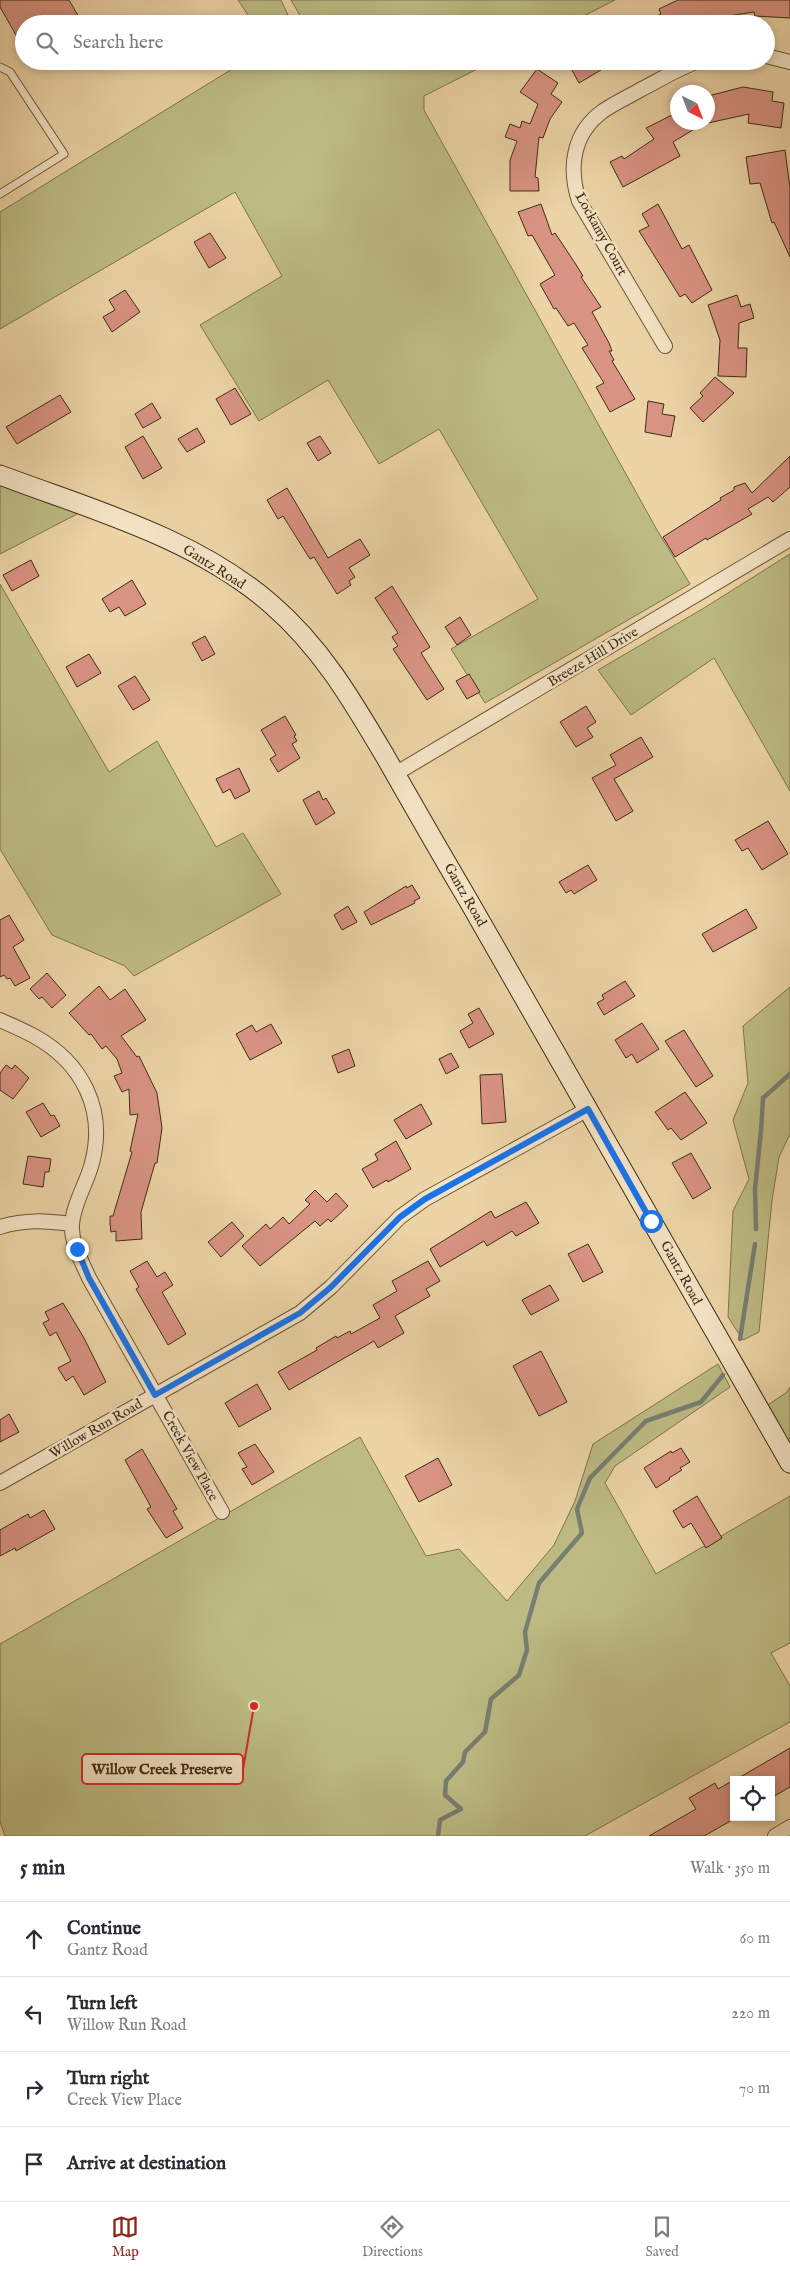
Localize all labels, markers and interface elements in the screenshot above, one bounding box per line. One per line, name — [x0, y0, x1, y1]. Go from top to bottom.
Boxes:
search box — [15, 15, 775, 70]
icon: search — [33, 29, 61, 57]
text: Search here — [73, 31, 164, 55]
north arrow — [670, 85, 715, 130]
street label: Lockamy Court — [571, 189, 631, 279]
street label: Gantz Road — [179, 541, 249, 594]
street label: Breeze Hill Drive — [545, 623, 642, 691]
street label: Gantz Road — [440, 860, 491, 931]
route start — [640, 1210, 663, 1233]
route end — [66, 1238, 89, 1261]
street label: Gantz Road — [656, 1238, 706, 1309]
street label: Willow Run Road — [46, 1395, 146, 1463]
street label: Creek View Place — [158, 1408, 222, 1505]
callout: Willow Creek Preserve — [82, 1754, 243, 1784]
text: Willow Creek Preserve — [91, 1760, 233, 1779]
map controls — [730, 1776, 775, 1821]
button: locate — [730, 1776, 775, 1821]
text: 5 min — [20, 1855, 65, 1882]
text: Walk · 350 m — [690, 1859, 770, 1879]
text: Continue — [67, 1917, 141, 1941]
icon: ahead — [20, 1925, 48, 1953]
text: 60 m — [740, 1929, 770, 1949]
text: Gantz Road — [67, 1941, 148, 1961]
text: Turn left — [67, 1992, 138, 2016]
icon: left — [20, 2000, 48, 2028]
text: 220 m — [731, 2004, 770, 2024]
text: Willow Run Road — [67, 2016, 186, 2036]
text: Turn right — [67, 2067, 149, 2091]
icon: right — [20, 2075, 48, 2103]
text: 70 m — [739, 2079, 770, 2099]
text: Creek View Place — [67, 2091, 182, 2111]
icon: arrive — [20, 2150, 48, 2178]
text: Arrive at destination — [67, 2152, 226, 2176]
tab: Map — [111, 2213, 139, 2261]
tab: Directions — [362, 2213, 423, 2261]
tab: Saved — [646, 2213, 679, 2261]

